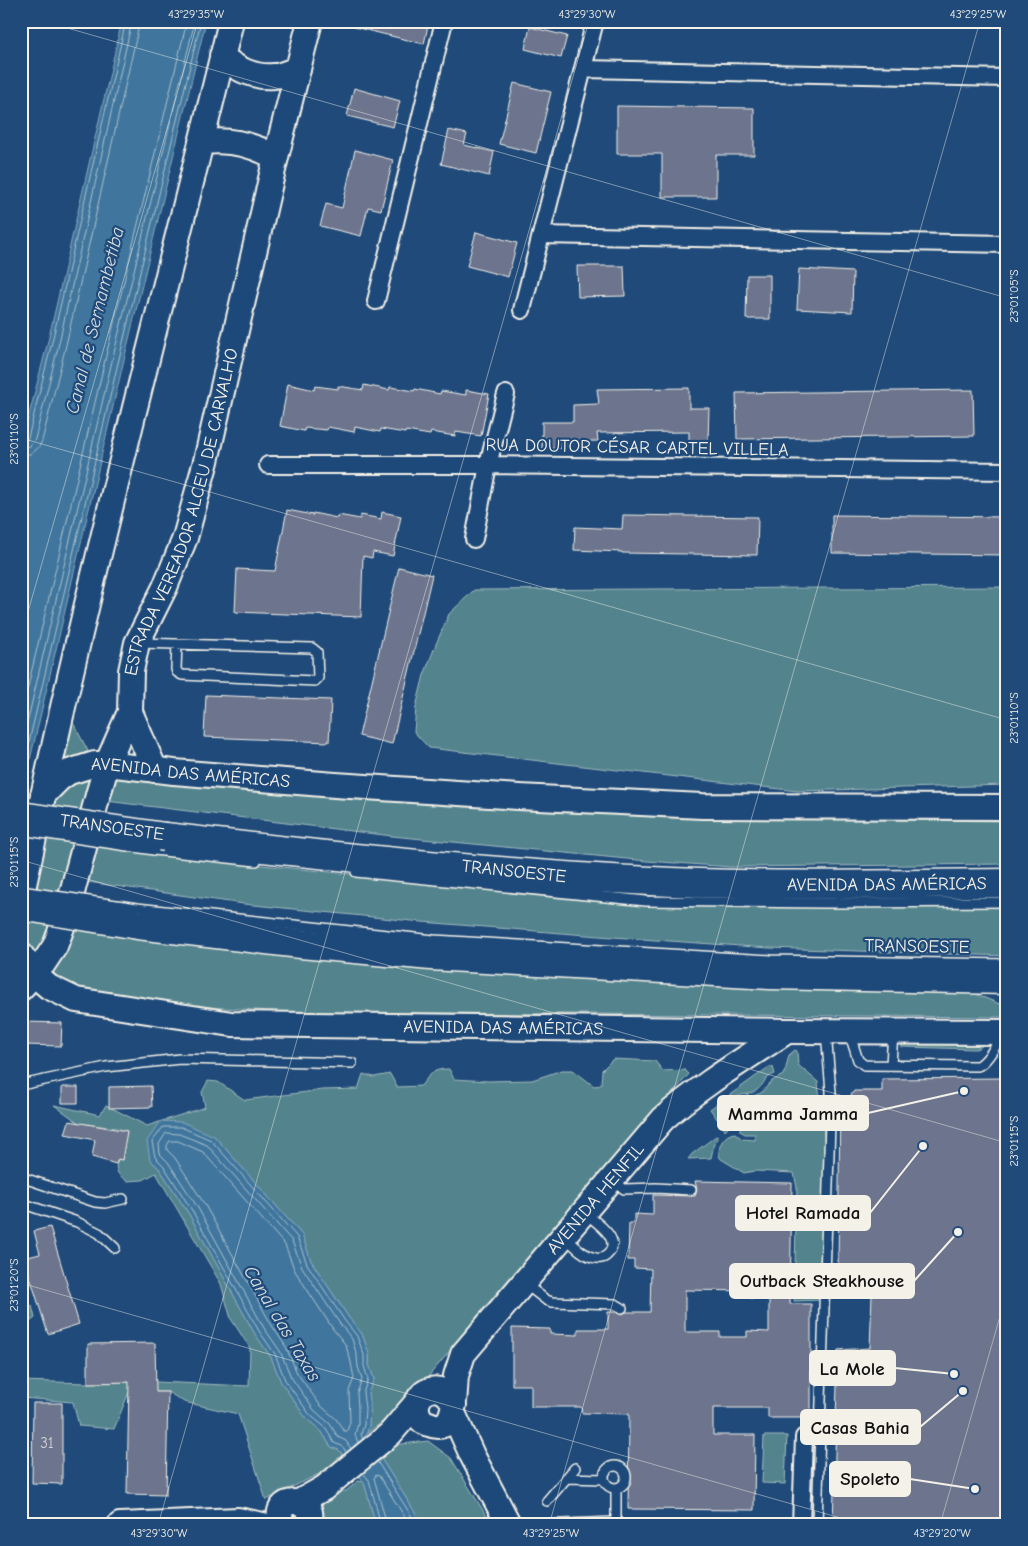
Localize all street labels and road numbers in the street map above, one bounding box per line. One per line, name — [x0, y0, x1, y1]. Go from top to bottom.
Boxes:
street label: ESTRADA VEREADOR ALCEU DE CARVALHO — [120, 346, 243, 678]
street label: RUA DOUTOR CÉSAR CARTEL VILLELA — [485, 433, 789, 461]
street label: AVENIDA DAS AMÉRICAS — [91, 754, 291, 792]
street label: TRANSOESTE — [58, 810, 166, 845]
street label: TRANSOESTE — [461, 856, 567, 887]
street label: AVENIDA DAS AMÉRICAS — [787, 873, 987, 896]
street label: TRANSOESTE — [864, 935, 970, 958]
street label: AVENIDA DAS AMÉRICAS — [403, 1016, 603, 1040]
street label: AVENIDA HENFIL — [543, 1139, 649, 1259]

